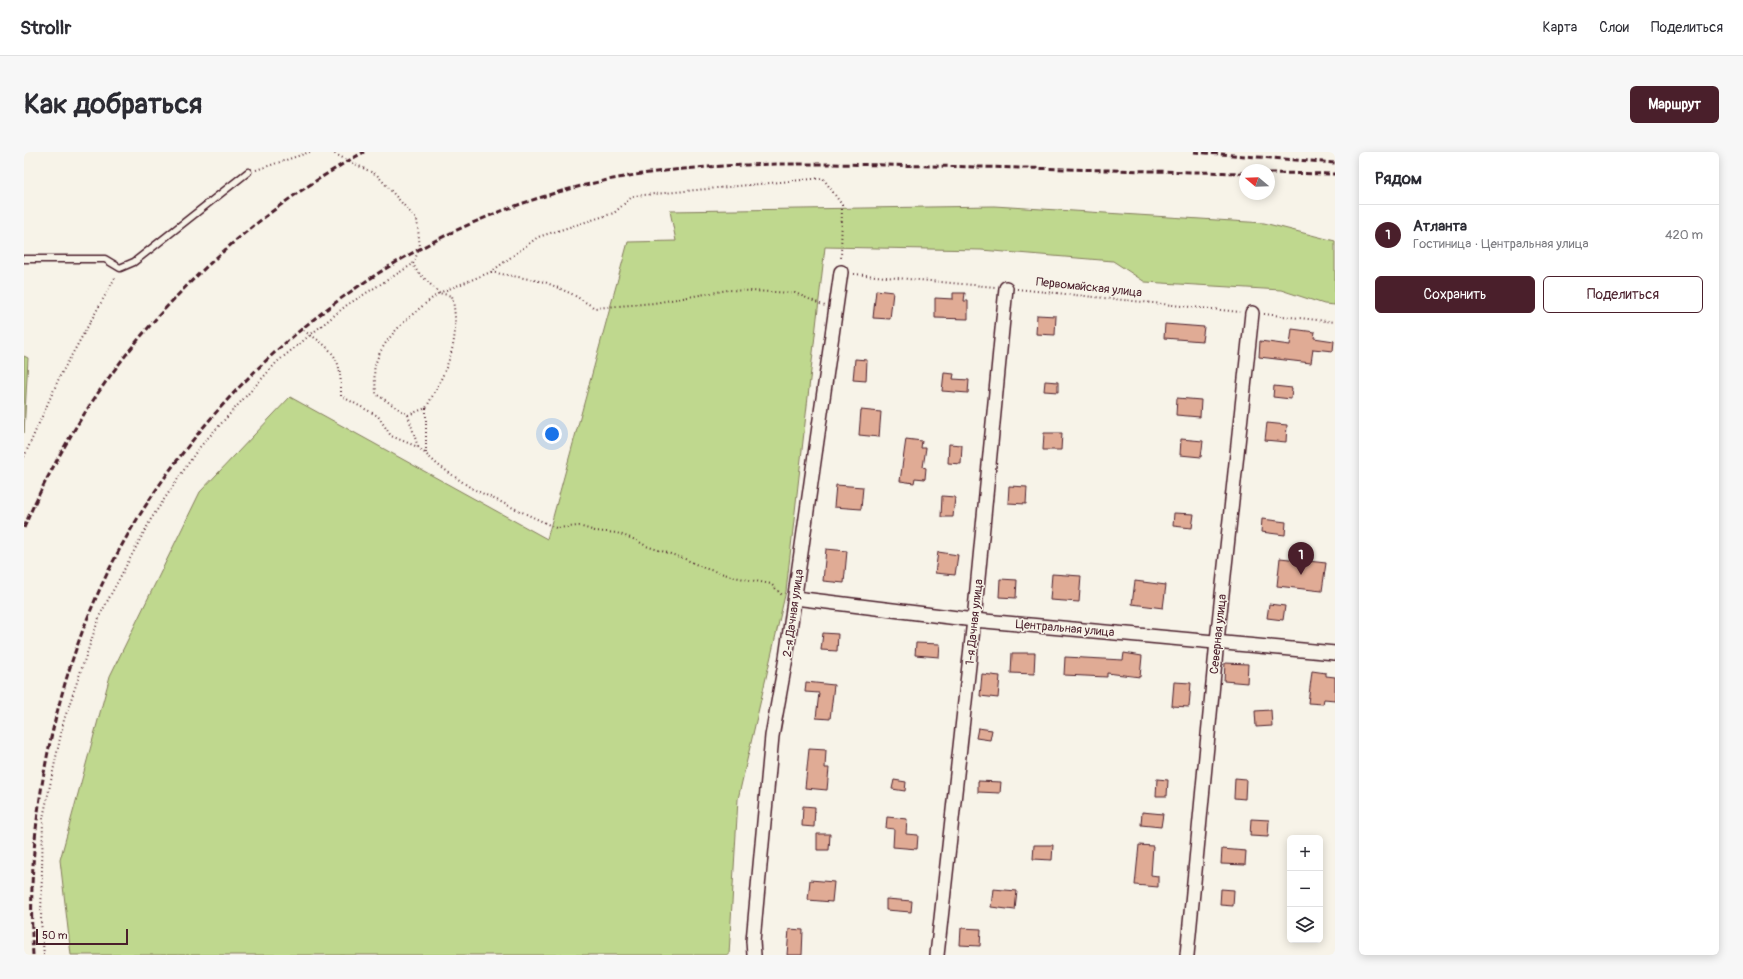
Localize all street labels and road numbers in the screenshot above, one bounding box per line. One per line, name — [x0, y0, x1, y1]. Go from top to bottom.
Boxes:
street label: Первомайская улица — [1035, 274, 1143, 301]
street label: 2-я Дачная улица — [780, 568, 807, 658]
street label: 1-я Дачная улица — [963, 578, 987, 666]
street label: Северная улица — [1207, 593, 1230, 675]
street label: Центральная улица — [1015, 617, 1115, 640]

